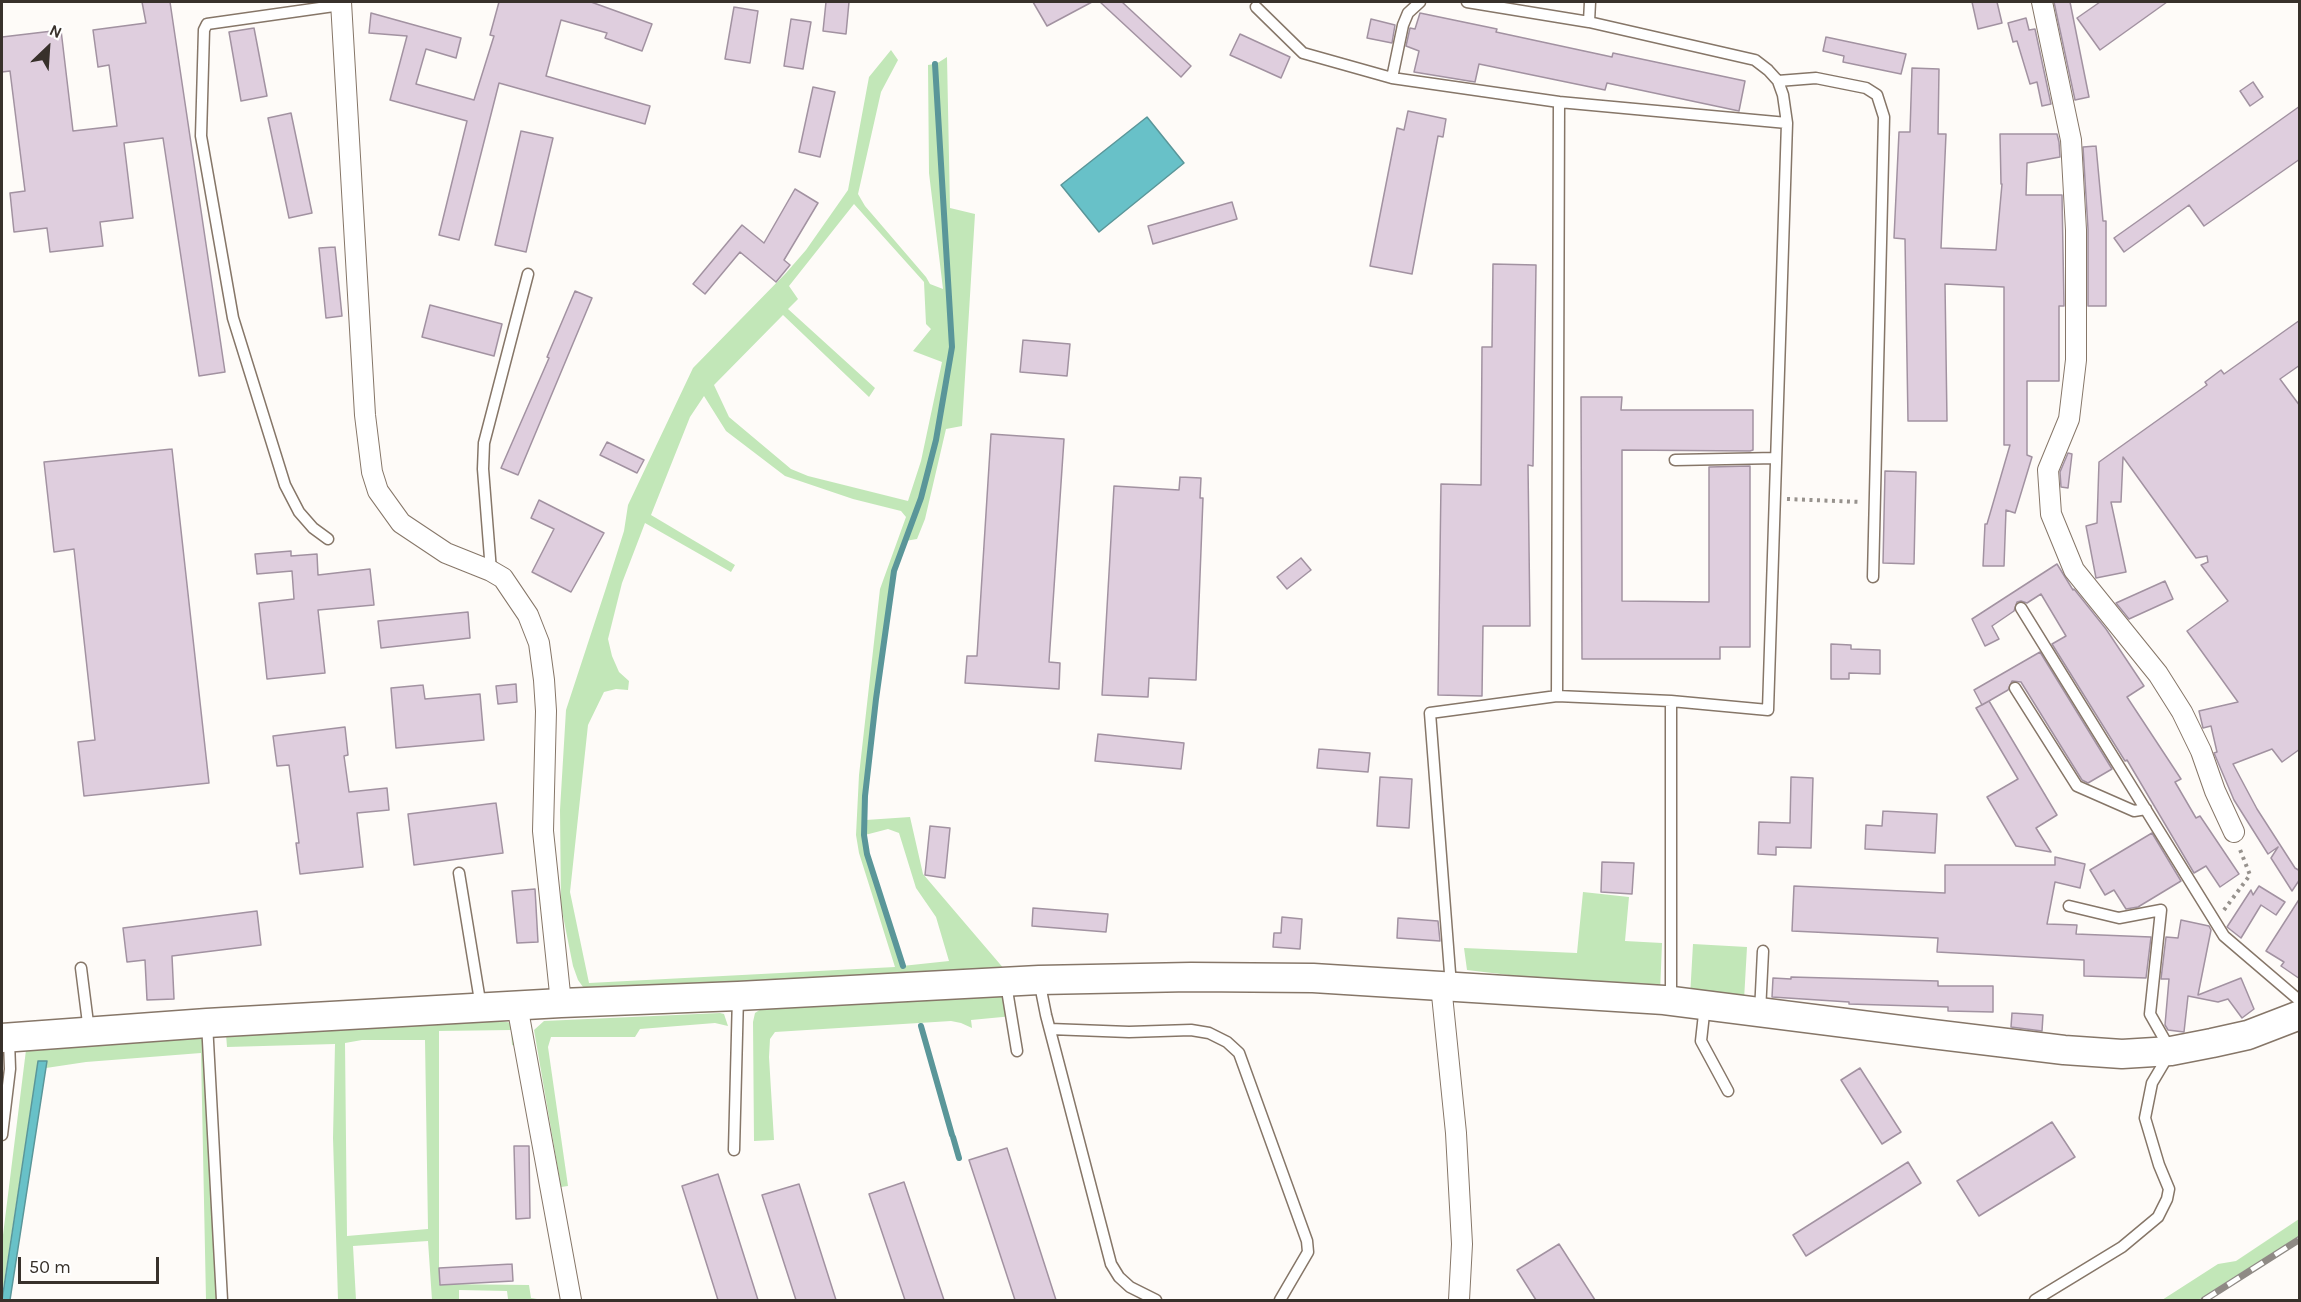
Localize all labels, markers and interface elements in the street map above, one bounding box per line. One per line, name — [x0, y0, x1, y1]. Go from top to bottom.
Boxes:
north arrow — [18, 18, 78, 78]
text: N — [47, 20, 65, 42]
scale bar — [21, 1245, 162, 1283]
text: 50 m — [29, 1256, 71, 1278]

